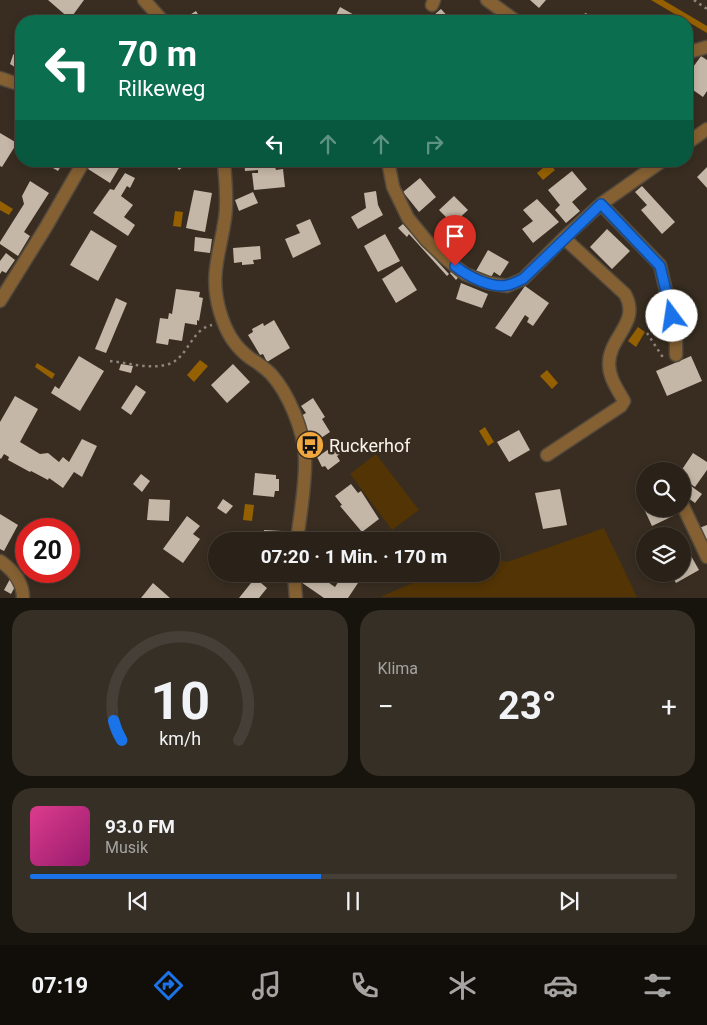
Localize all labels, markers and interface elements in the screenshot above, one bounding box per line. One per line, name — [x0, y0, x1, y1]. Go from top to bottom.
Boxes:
text: 70 m — [118, 34, 197, 75]
icon: left — [35, 35, 100, 100]
text: Rilkeweg — [118, 76, 205, 101]
icon: left — [261, 130, 289, 158]
icon: ahead — [314, 130, 342, 158]
icon: ahead — [367, 130, 395, 158]
icon: right — [420, 130, 448, 158]
pin — [434, 215, 476, 266]
icon: arrive — [441, 222, 469, 250]
position arrow — [645, 289, 697, 341]
bus stop icon: Ruckerhof — [295, 430, 325, 460]
place label: Ruckerhof — [329, 435, 411, 456]
map controls — [636, 462, 691, 582]
button: search — [636, 462, 691, 517]
speed limit sign: 20 — [15, 518, 80, 583]
button: layers — [636, 527, 691, 582]
text: 07:20 · 1 Min. · 170 m — [261, 545, 447, 568]
text: Klima — [378, 659, 418, 678]
text: 10 — [150, 671, 210, 732]
text: 23° — [498, 684, 557, 728]
text: − — [378, 690, 394, 723]
text: + — [661, 690, 677, 723]
text: km/h — [159, 728, 201, 749]
text: 93.0 FM — [105, 815, 175, 838]
text: Musik — [105, 838, 148, 857]
icon: previous — [124, 887, 152, 915]
icon: pause — [339, 887, 367, 915]
icon: next — [555, 887, 583, 915]
icon: directions — [151, 968, 186, 1003]
icon: music — [249, 968, 284, 1003]
icon: phone — [347, 968, 382, 1003]
icon: climate — [445, 968, 480, 1003]
icon: car — [543, 968, 578, 1003]
icon: filters — [640, 968, 675, 1003]
text: 07:19 — [31, 973, 88, 998]

